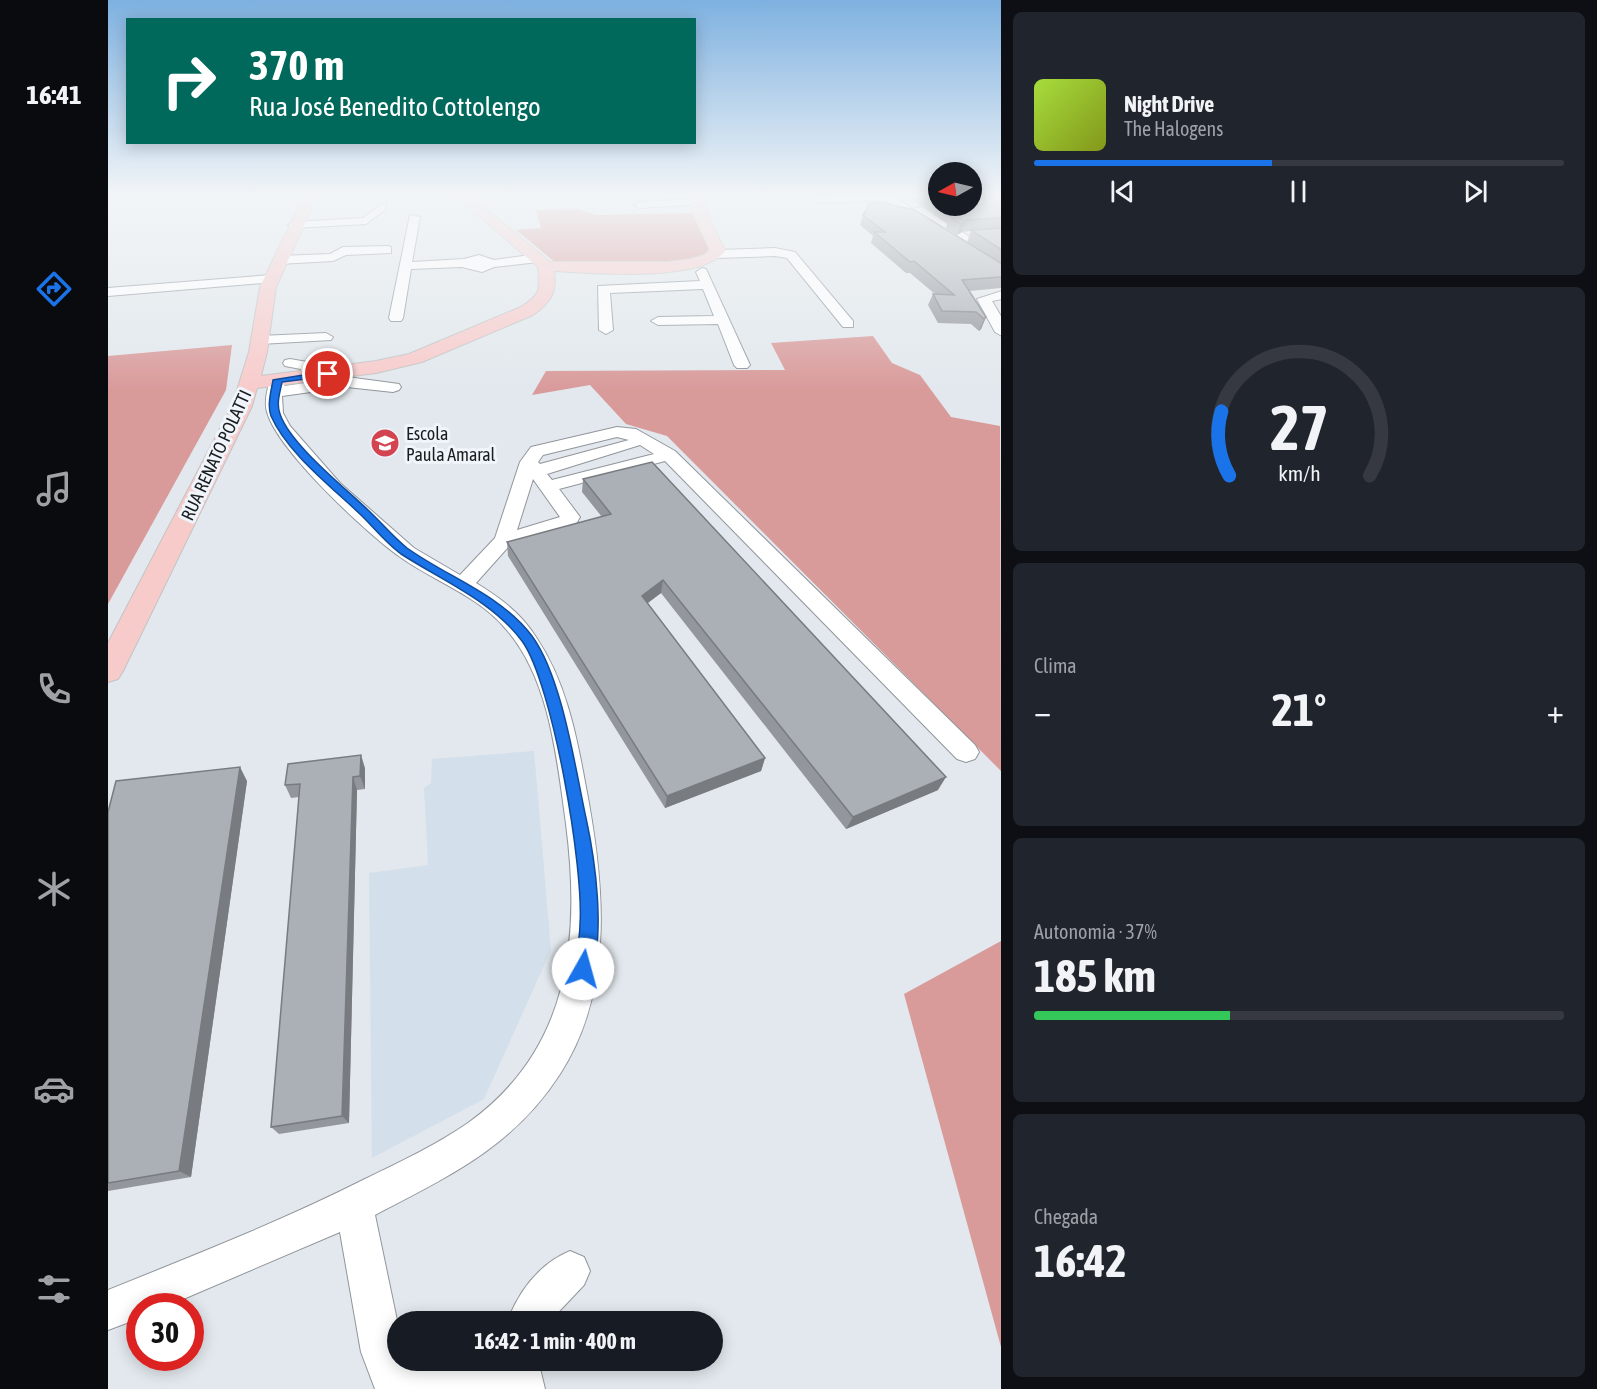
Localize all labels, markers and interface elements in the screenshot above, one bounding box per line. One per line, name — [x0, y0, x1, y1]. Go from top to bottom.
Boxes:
text: 370 m — [249, 41, 344, 89]
icon: right — [150, 42, 228, 120]
text: 16:41 — [26, 79, 82, 110]
text: Rua José Benedito Cottolengo — [249, 91, 541, 122]
text: Night Drive — [1124, 91, 1214, 117]
text: The Halogens — [1124, 117, 1223, 140]
north arrow — [928, 162, 982, 216]
map controls — [928, 162, 982, 216]
icon: previous — [1106, 175, 1139, 208]
icon: pause — [1282, 175, 1315, 208]
icon: next — [1459, 175, 1492, 208]
icon: directions — [33, 268, 75, 310]
pin — [302, 348, 353, 399]
icon: arrive — [311, 357, 344, 390]
street label: RUA RENATO POLATTI — [177, 386, 255, 524]
text: 27 — [1270, 392, 1328, 463]
place label: Escola Paula Amaral — [406, 423, 496, 465]
school or university icon: Escola Paula Amaral — [369, 427, 401, 459]
text: km/h — [1278, 462, 1320, 487]
icon: music — [33, 468, 75, 510]
text: Clima — [1034, 654, 1077, 677]
icon: phone — [33, 668, 75, 710]
text: 21° — [1272, 684, 1326, 736]
text: − — [1034, 692, 1051, 730]
text: + — [1547, 692, 1564, 730]
icon: climate — [33, 868, 75, 910]
text: Autonomia · 37% — [1034, 920, 1157, 943]
position arrow — [551, 937, 615, 1001]
text: 185 km — [1034, 950, 1156, 1002]
icon: car — [33, 1068, 75, 1110]
text: Chegada — [1034, 1205, 1098, 1228]
text: 16:42 — [1034, 1235, 1127, 1287]
icon: filters — [33, 1268, 75, 1310]
speed limit sign: 30 — [126, 1293, 204, 1371]
text: 16:42 · 1 min · 400 m — [474, 1328, 636, 1354]

